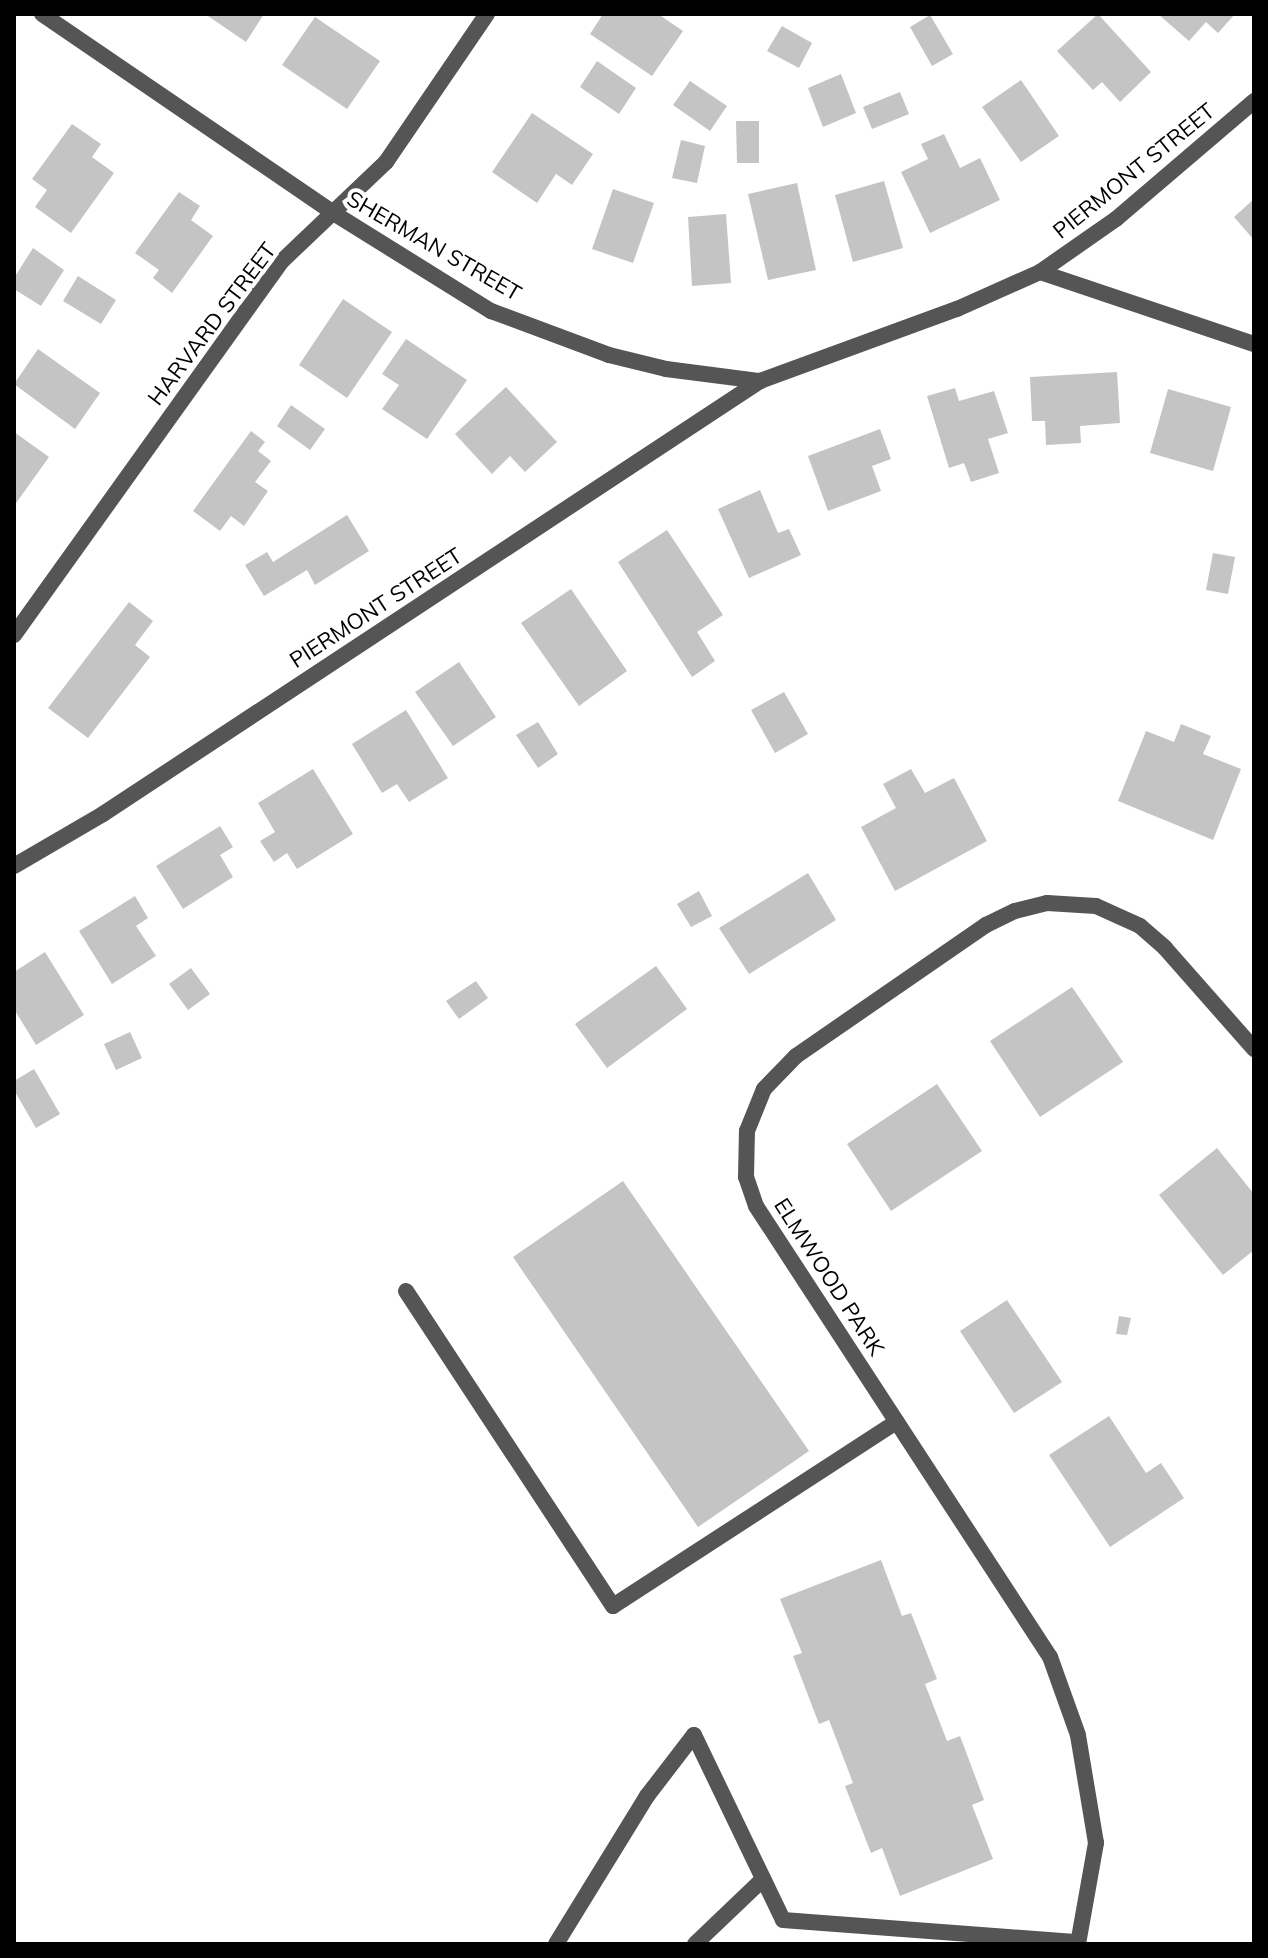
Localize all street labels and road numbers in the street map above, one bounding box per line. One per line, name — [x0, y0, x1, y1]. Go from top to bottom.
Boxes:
street label: PIERMONT STREET — [1048, 98, 1220, 244]
street label: SHERMAN STREET — [342, 185, 526, 307]
street label: HARVARD STREET — [142, 238, 282, 410]
street label: PIERMONT STREET — [285, 542, 467, 674]
street label: ELMWOOD PARK — [768, 1193, 890, 1361]

